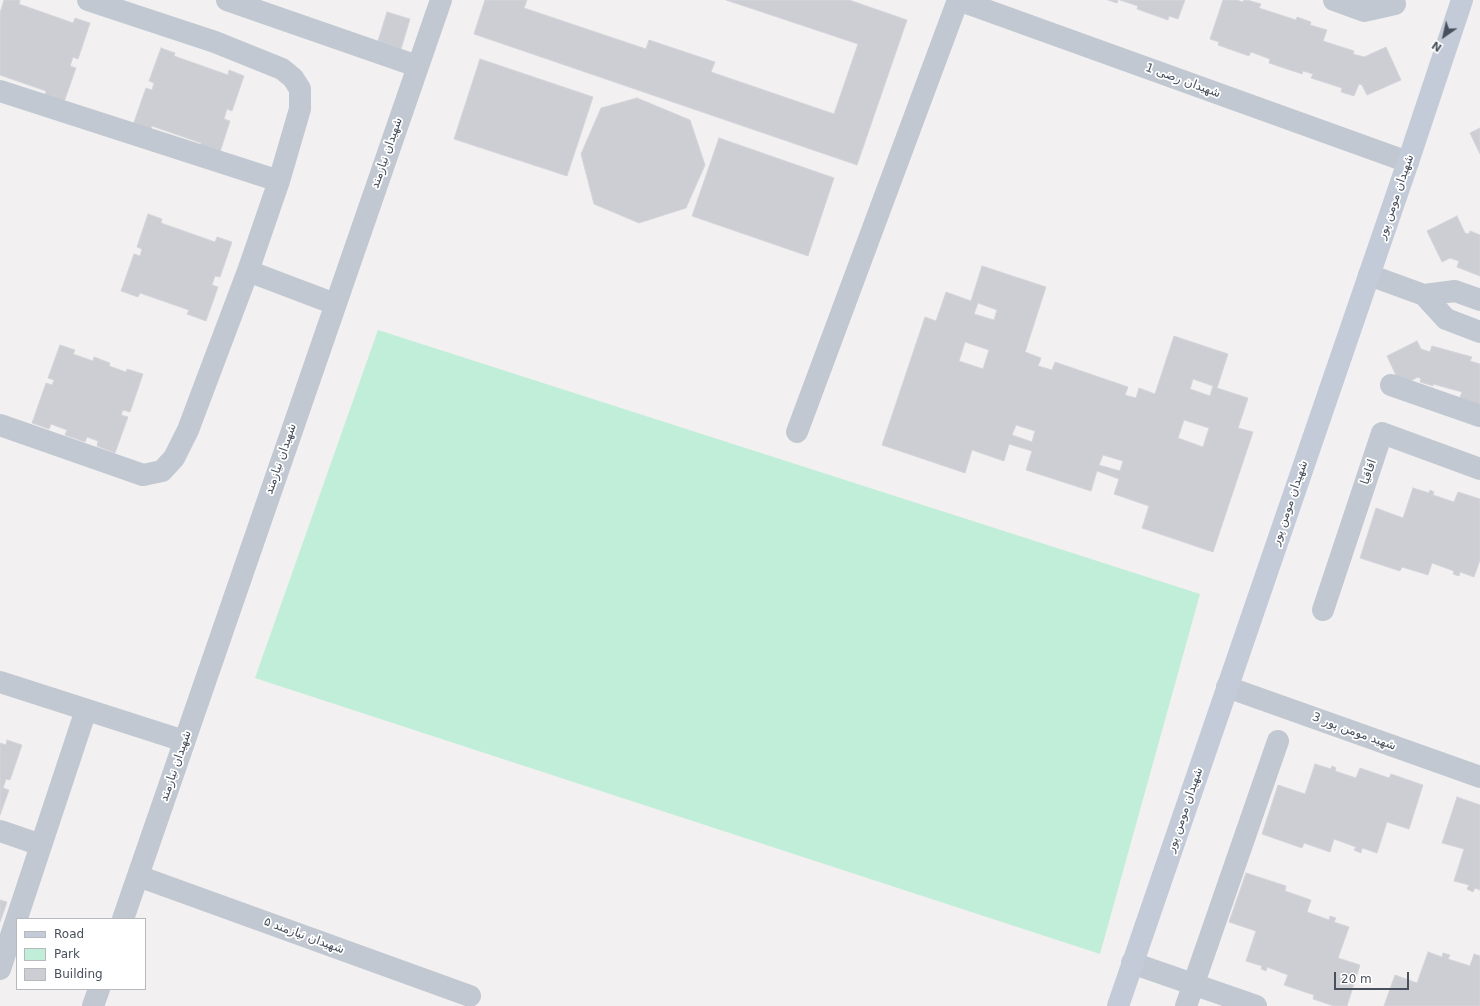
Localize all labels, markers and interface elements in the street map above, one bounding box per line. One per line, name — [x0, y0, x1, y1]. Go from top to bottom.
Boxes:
north arrow — [1424, 16, 1464, 56]
text: N — [1430, 38, 1444, 54]
street label: شهیدان رضی 1 — [1143, 61, 1223, 101]
street label: شهیدان نیازمند — [368, 116, 406, 190]
street label: شهیدان مومن پور — [1375, 153, 1417, 241]
street label: شهیدان نیازمند — [262, 422, 300, 496]
street label: اقاقیا — [1358, 457, 1380, 487]
street label: شهیدان مومن پور — [1269, 459, 1311, 547]
street label: شهید مومن پور 3 — [1310, 710, 1398, 754]
street label: شهیدان نیازمند — [157, 729, 195, 803]
street label: شهیدان مومن پور — [1164, 766, 1206, 854]
street label: شهیدان نیازمند ۵ — [262, 915, 346, 957]
legend — [16, 918, 146, 990]
text: Road — [54, 927, 84, 941]
text: Park — [54, 947, 80, 961]
scale bar — [1336, 964, 1411, 990]
text: Building — [54, 967, 103, 981]
text: 20 m — [1341, 972, 1372, 986]

